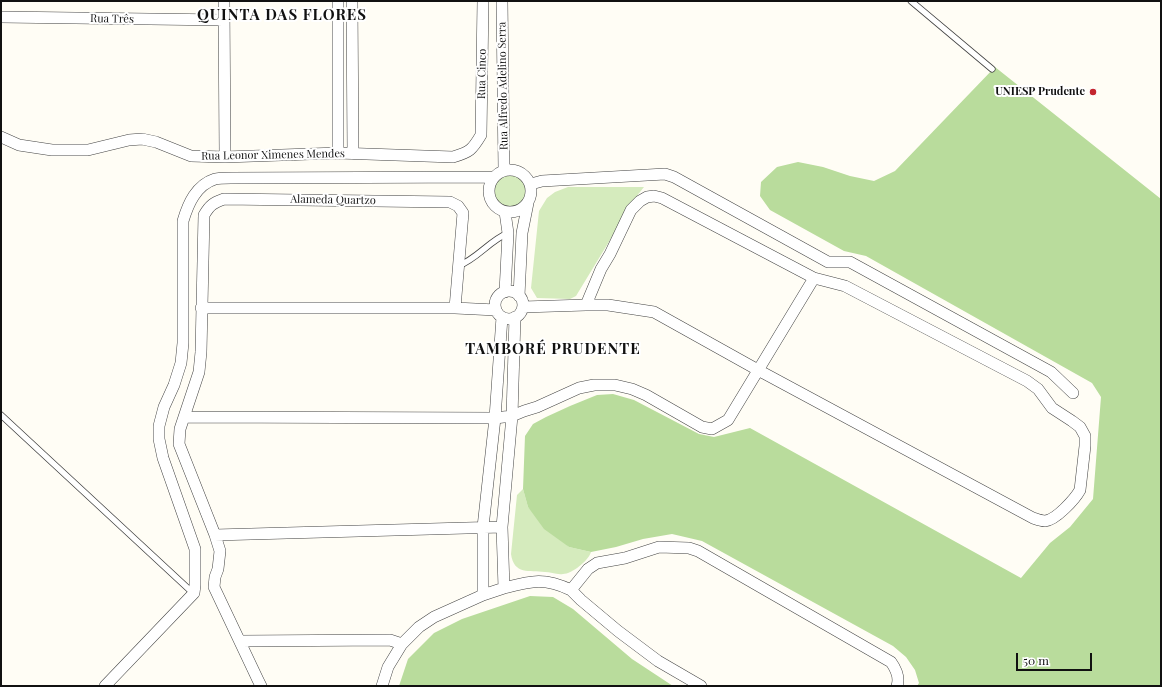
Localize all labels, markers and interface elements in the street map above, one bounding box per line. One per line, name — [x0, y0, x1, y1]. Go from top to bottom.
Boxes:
district label: QUINTA DAS FLORES — [197, 6, 367, 24]
street label: Rua Três — [90, 12, 134, 26]
street label: Rua Alfredo Adelino Serra — [495, 22, 511, 150]
street label: Rua Cinco — [475, 49, 489, 99]
place label: UNIESP Prudente — [995, 85, 1085, 99]
marker: UNIESP Prudente — [1088, 87, 1098, 97]
street label: Rua Leonor Ximenes Mendes — [201, 147, 345, 163]
street label: Alameda Quartzo — [290, 193, 376, 207]
district label: TAMBORÉ PRUDENTE — [465, 340, 641, 358]
scale bar — [1018, 645, 1094, 671]
text: 50 m — [1023, 652, 1049, 668]

